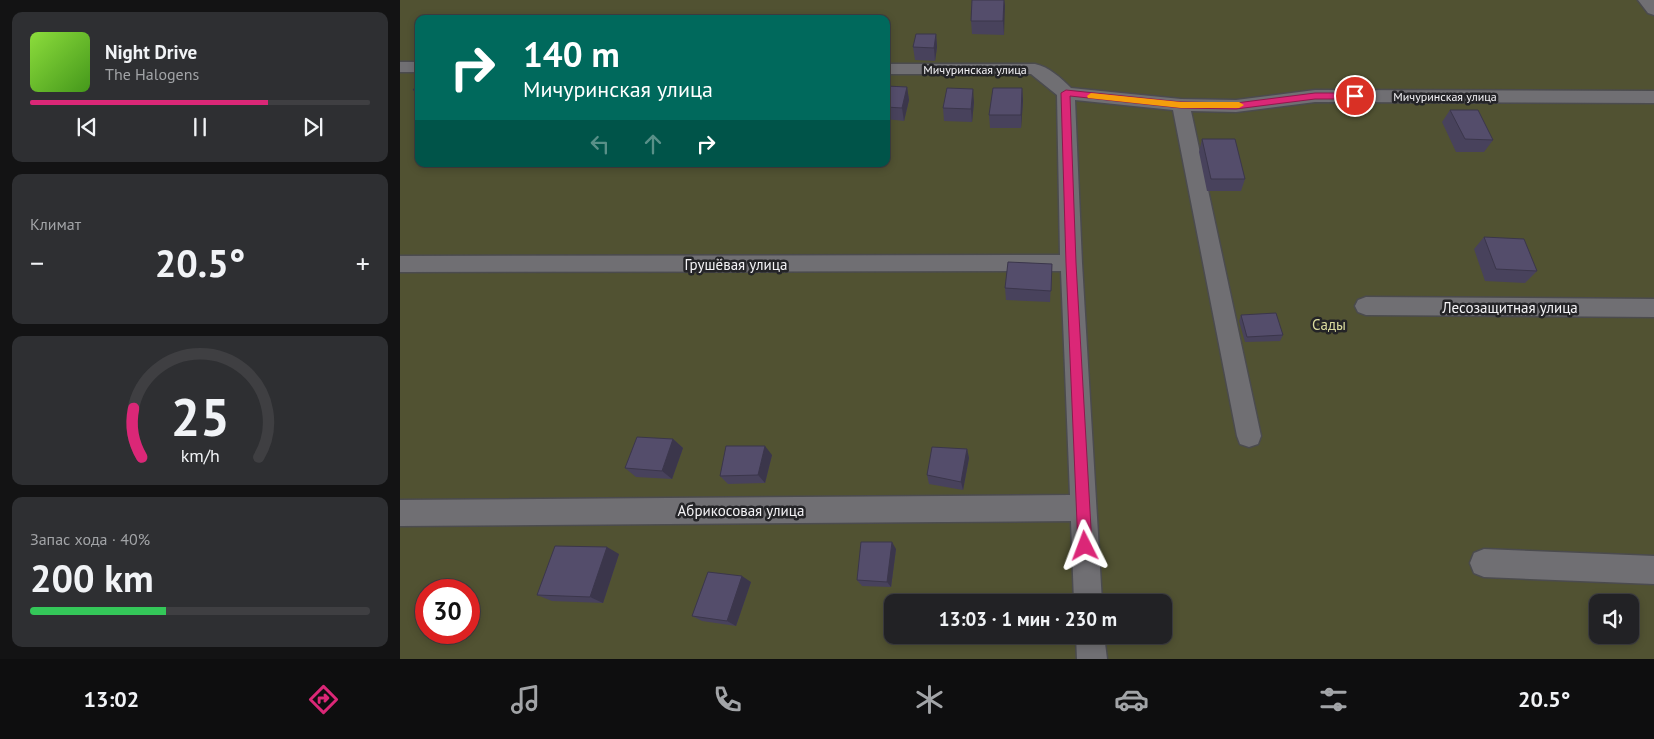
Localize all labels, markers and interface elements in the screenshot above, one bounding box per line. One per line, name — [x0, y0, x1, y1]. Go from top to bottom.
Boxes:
text: 140 m — [523, 31, 620, 77]
icon: right — [440, 35, 505, 100]
text: Night Drive — [105, 40, 197, 64]
street label: Мичуринская улица — [923, 62, 1027, 77]
text: The Halogens — [105, 64, 199, 84]
text: Мичуринская улица — [523, 75, 713, 103]
pin — [1334, 75, 1376, 117]
icon: arrive — [1341, 82, 1369, 110]
street label: Мичуринская улица — [1393, 89, 1497, 104]
icon: previous — [73, 113, 101, 141]
icon: pause — [186, 113, 214, 141]
icon: next — [299, 113, 327, 141]
icon: left — [586, 130, 614, 158]
icon: ahead — [639, 130, 667, 158]
icon: right — [692, 130, 720, 158]
text: Климат — [30, 214, 81, 234]
text: 20.5° — [155, 238, 245, 287]
text: − — [30, 244, 44, 281]
text: + — [356, 244, 370, 281]
street label: Грушёвая улица — [685, 255, 787, 274]
street label: Лесозащитная улица — [1441, 298, 1578, 317]
park label: Сады — [1312, 315, 1346, 334]
text: 25 — [171, 383, 229, 450]
text: km/h — [180, 444, 220, 467]
street label: Абрикосовая улица — [678, 501, 804, 520]
position arrow — [1058, 519, 1110, 571]
text: Запас хода · 40% — [30, 529, 150, 549]
text: 200 km — [30, 553, 154, 602]
speed limit sign: 30 — [415, 579, 480, 644]
map controls — [1589, 594, 1639, 644]
button: sound — [1589, 594, 1639, 644]
text: 13:03 · 1 мин · 230 m — [939, 607, 1117, 631]
icon: directions — [306, 682, 341, 717]
icon: music — [508, 682, 543, 717]
icon: phone — [710, 682, 745, 717]
icon: climate — [912, 682, 947, 717]
icon: car — [1114, 682, 1149, 717]
icon: filters — [1316, 682, 1351, 717]
text: 13:02 — [83, 685, 139, 713]
text: 20.5° — [1518, 685, 1570, 713]

